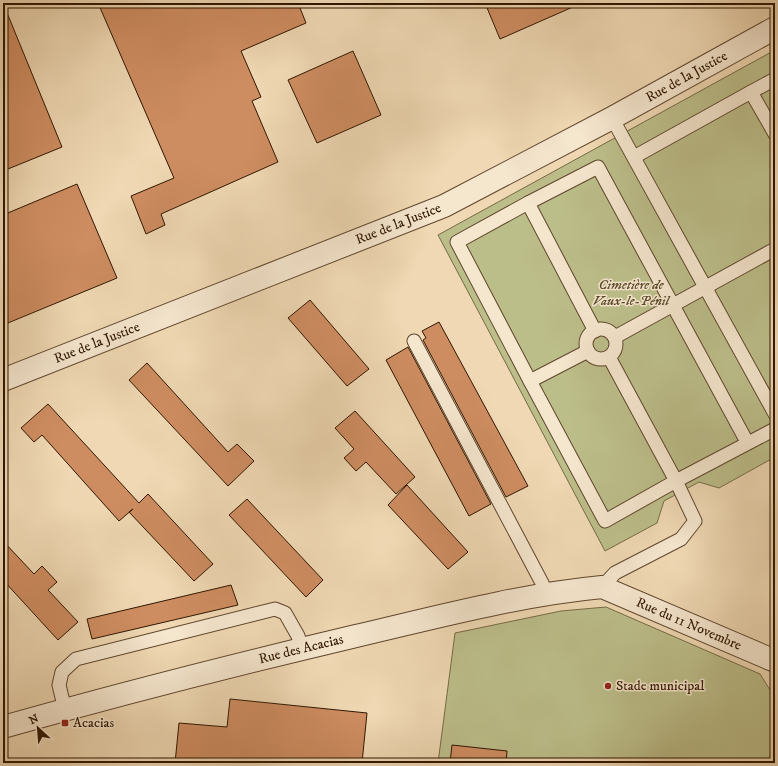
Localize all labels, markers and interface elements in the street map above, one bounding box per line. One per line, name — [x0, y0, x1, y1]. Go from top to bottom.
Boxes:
street label: Rue de la Justice — [643, 47, 731, 107]
street label: Rue de la Justice — [353, 199, 444, 249]
park label: Cimetière de Vaux-le-Pénil — [593, 276, 671, 310]
street label: Rue de la Justice — [52, 318, 143, 368]
street label: Rue du 11 Novembre — [633, 594, 744, 655]
street label: Rue des Acacias — [257, 630, 345, 668]
place label: Stade municipal — [616, 677, 705, 695]
marker: Stade municipal — [603, 681, 613, 691]
north arrow — [18, 708, 58, 748]
text: N — [27, 712, 41, 728]
place label: Acacias — [73, 714, 114, 732]
marker: Acacias — [60, 718, 70, 728]

